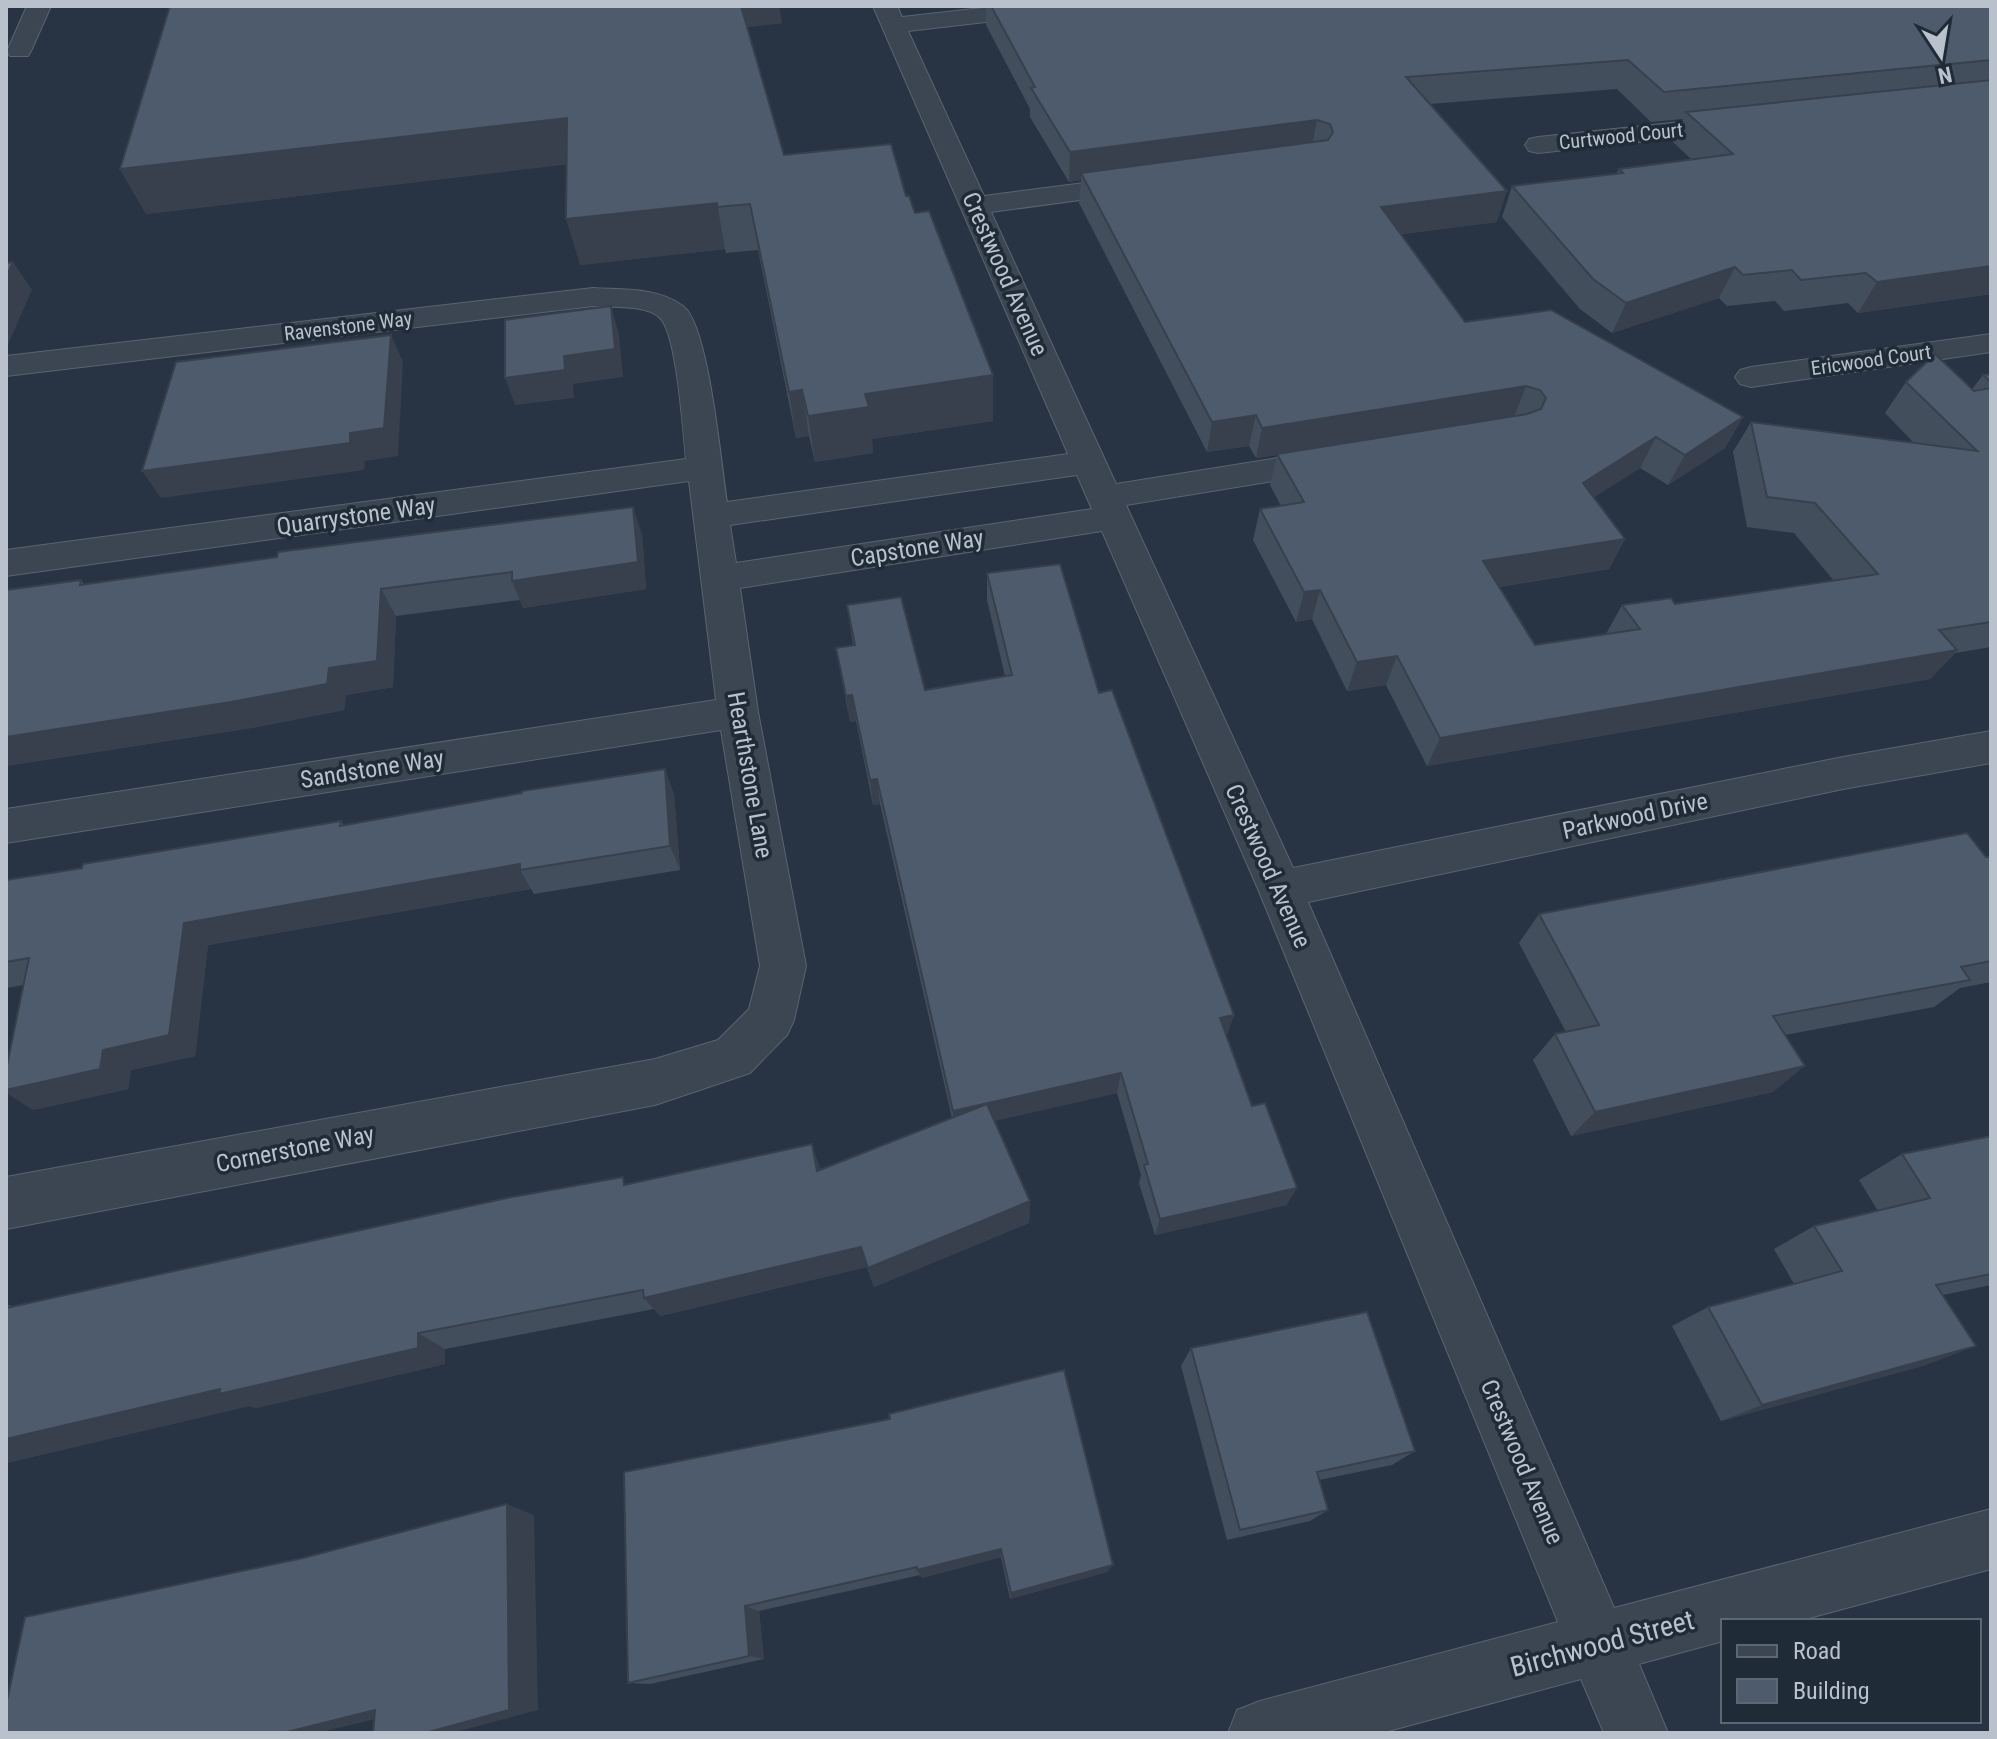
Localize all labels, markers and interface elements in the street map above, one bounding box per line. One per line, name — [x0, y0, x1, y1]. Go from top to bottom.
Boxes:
north arrow — [1901, 16, 1981, 96]
text: N — [1936, 61, 1954, 89]
street label: Curtwood Court — [1558, 118, 1684, 154]
street label: Crestwood Avenue — [956, 188, 1054, 360]
street label: Ravenstone Way — [283, 306, 413, 346]
street label: Ericwood Court — [1809, 340, 1933, 380]
street label: Quarrystone Way — [275, 491, 437, 541]
street label: Capstone Way — [848, 524, 986, 572]
street label: Hearthstone Lane — [722, 690, 778, 860]
street label: Sandstone Way — [298, 744, 446, 794]
street label: Crestwood Avenue — [1219, 780, 1317, 952]
street label: Parkwood Drive — [1560, 787, 1710, 845]
street label: Cornerstone Way — [213, 1120, 377, 1178]
street label: Crestwood Avenue — [1475, 1375, 1569, 1549]
street label: Birchwood Street — [1507, 1603, 1698, 1684]
legend — [1721, 1619, 1981, 1723]
text: Road — [1793, 1637, 1841, 1665]
text: Building — [1793, 1677, 1870, 1705]

